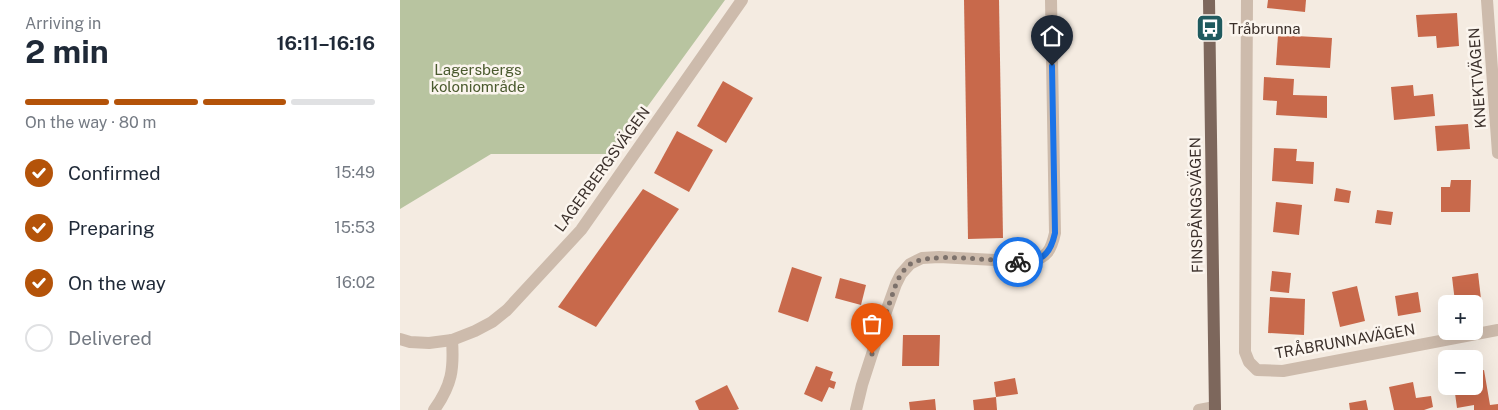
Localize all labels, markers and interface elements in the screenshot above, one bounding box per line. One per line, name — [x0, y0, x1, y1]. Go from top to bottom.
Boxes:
bus stop icon: Tråbrunna — [1195, 13, 1225, 43]
text: Arriving in — [25, 14, 101, 33]
pin — [1031, 15, 1073, 66]
place label: Tråbrunna — [1229, 20, 1301, 37]
icon: home — [1038, 22, 1066, 50]
street label: KNEKTVÄGEN — [1464, 27, 1489, 129]
text: 16:11–16:16 — [276, 32, 375, 54]
text: 2 min — [25, 33, 109, 70]
park label: Lagersbergs koloniområde — [431, 61, 525, 95]
street label: LAGERBERGSVÄGEN — [550, 103, 653, 235]
text: On the way · 80 m — [25, 113, 156, 132]
street label: FINSPÅNGSVÄGEN — [1185, 137, 1206, 273]
icon: check — [25, 159, 53, 187]
text: Confirmed — [68, 162, 161, 184]
text: 15:49 — [335, 163, 375, 182]
icon: check — [25, 214, 53, 242]
text: Preparing — [68, 217, 155, 239]
text: 15:53 — [334, 218, 375, 237]
courier — [993, 237, 1043, 287]
icon: bike — [1004, 248, 1032, 276]
icon: check — [25, 269, 53, 297]
text: On the way — [68, 272, 166, 294]
text: 16:02 — [336, 273, 375, 292]
map controls — [1438, 295, 1483, 395]
button: + — [1438, 295, 1483, 340]
pin — [851, 303, 893, 354]
icon: bag — [858, 310, 886, 338]
street label: TRÅBRUNNAVÄGEN — [1273, 319, 1416, 362]
text: Delivered — [68, 327, 152, 349]
button: − — [1438, 350, 1483, 395]

